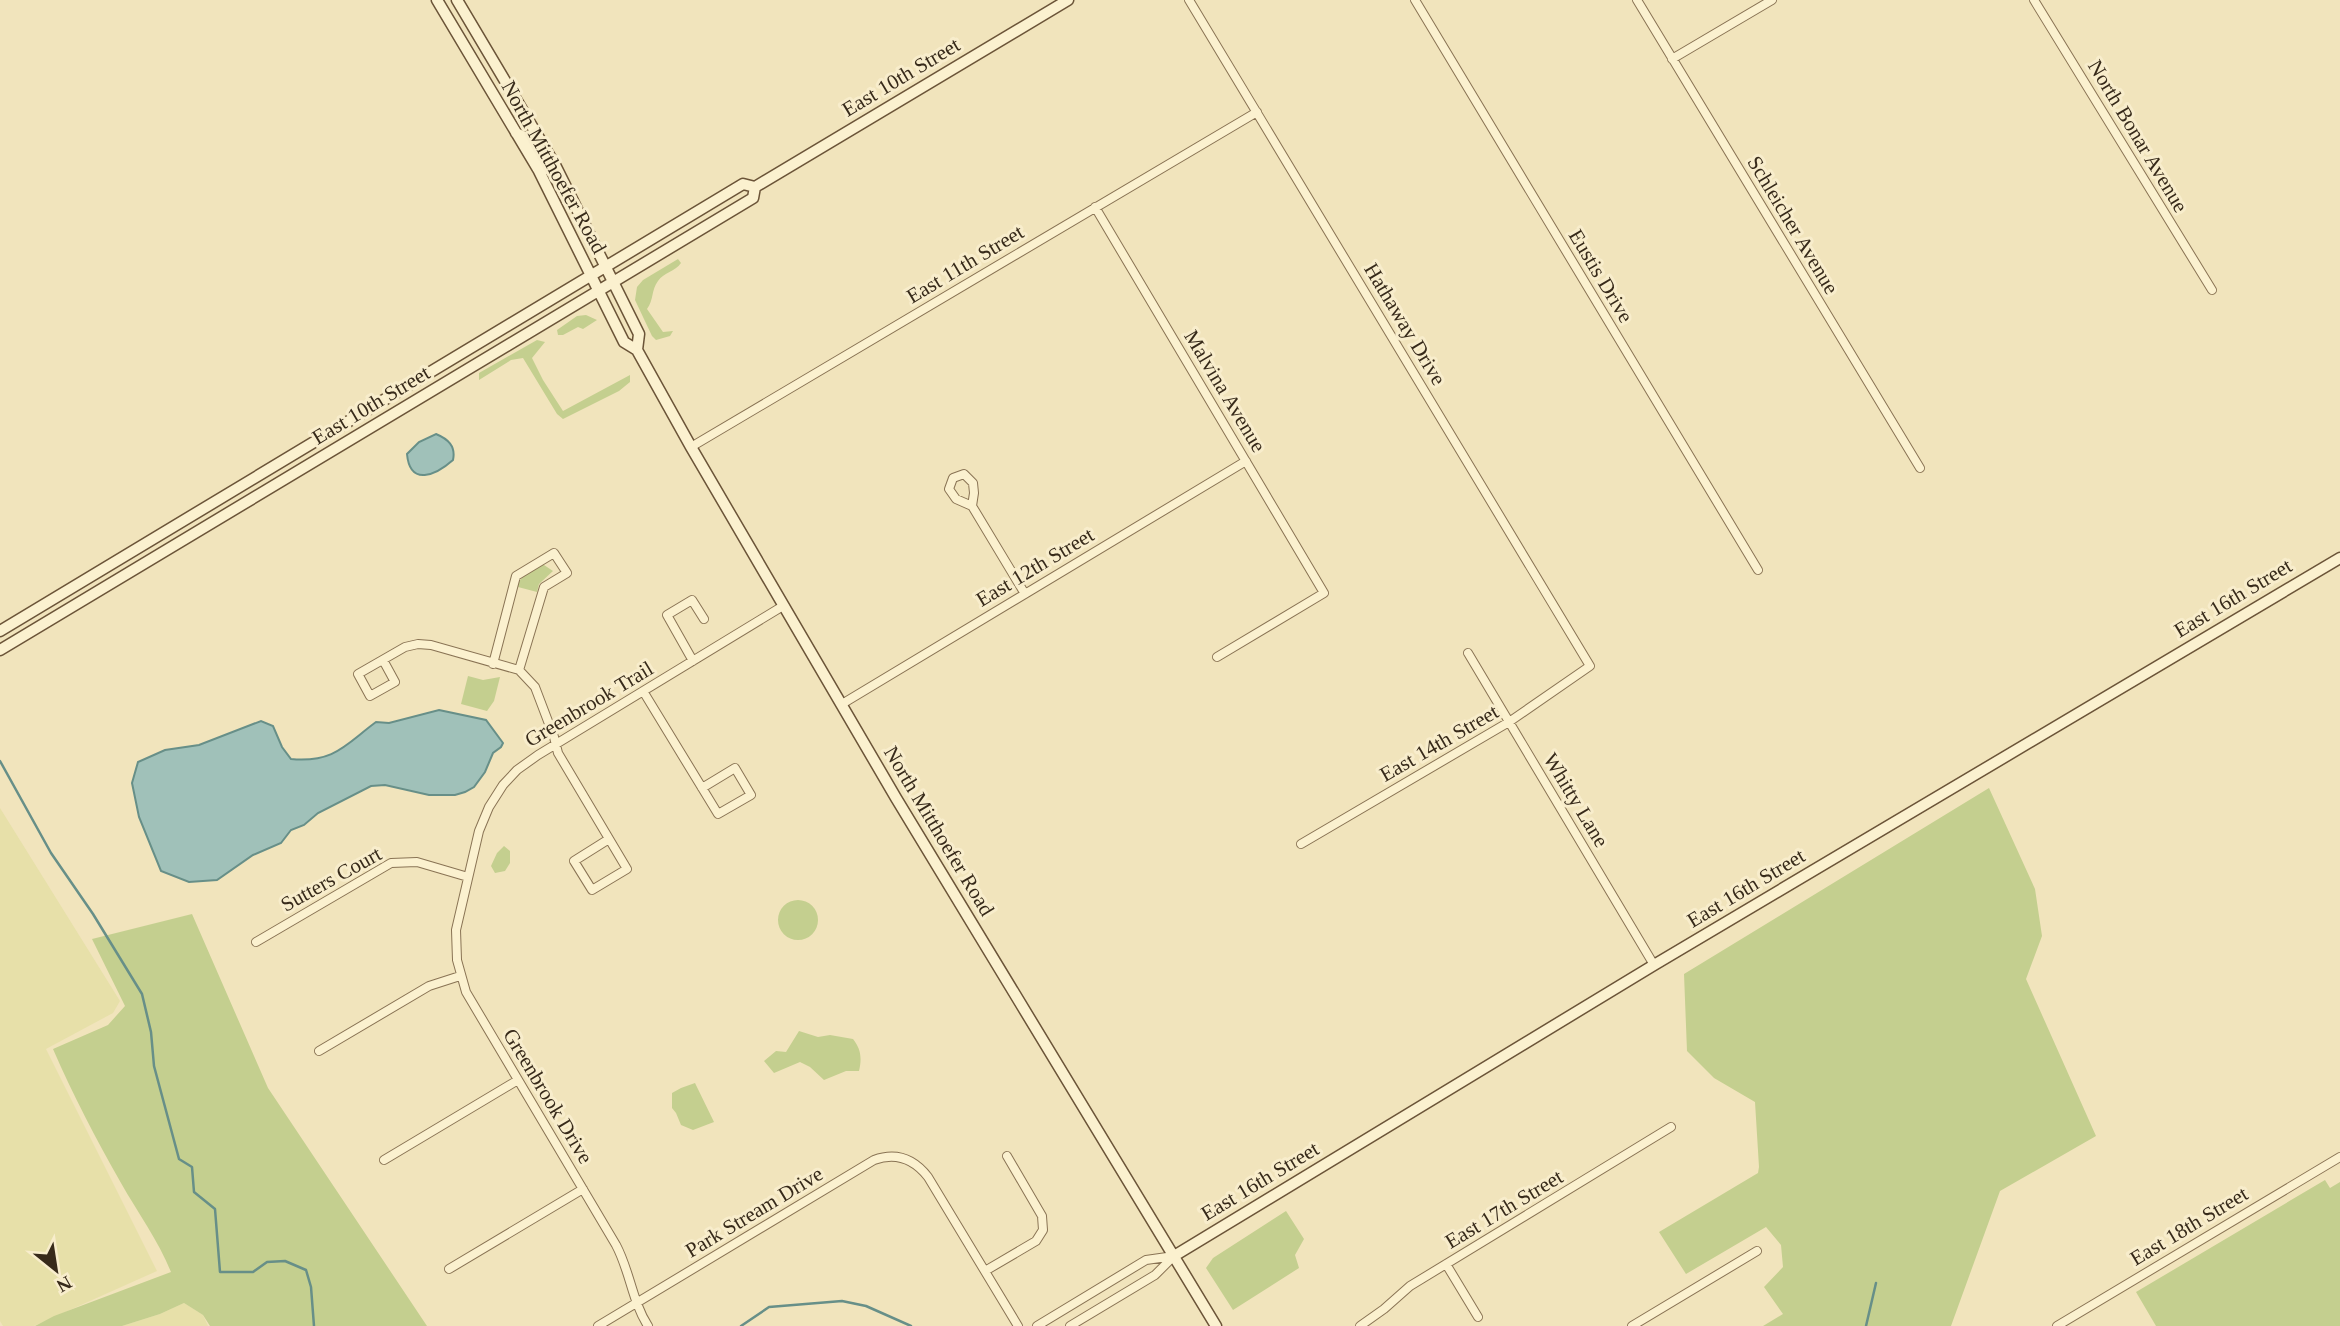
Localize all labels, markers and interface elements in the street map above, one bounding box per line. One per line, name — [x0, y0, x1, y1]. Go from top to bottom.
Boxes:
street label: East 10th Street — [838, 32, 964, 122]
street label: North Bonar Avenue — [2083, 56, 2193, 216]
street label: North Mitthoefer Road — [497, 77, 612, 258]
street label: Schleicher Avenue — [1742, 152, 1844, 298]
street label: East 11th Street — [902, 220, 1028, 308]
street label: Eustis Drive — [1564, 225, 1638, 327]
street label: Hathaway Drive — [1359, 259, 1451, 389]
street label: Malvina Avenue — [1179, 326, 1271, 456]
street label: East 10th Street — [308, 360, 434, 450]
street label: East 12th Street — [972, 522, 1098, 612]
street label: East 16th Street — [2170, 553, 2296, 643]
street label: Greenbrook Trail — [521, 656, 658, 752]
street label: East 14th Street — [1375, 699, 1503, 787]
street label: North Mitthoefer Road — [879, 742, 999, 921]
street label: Whitty Lane — [1539, 749, 1613, 851]
street label: Sutters Court — [276, 841, 386, 917]
street label: East 16th Street — [1683, 843, 1809, 933]
street label: Greenbrook Drive — [498, 1024, 598, 1168]
street label: East 16th Street — [1197, 1136, 1323, 1226]
street label: Park Stream Drive — [681, 1161, 827, 1263]
street label: East 17th Street — [1441, 1164, 1567, 1254]
street label: East 18th Street — [2126, 1181, 2252, 1271]
north arrow — [21, 1235, 91, 1305]
text: N — [53, 1272, 75, 1297]

